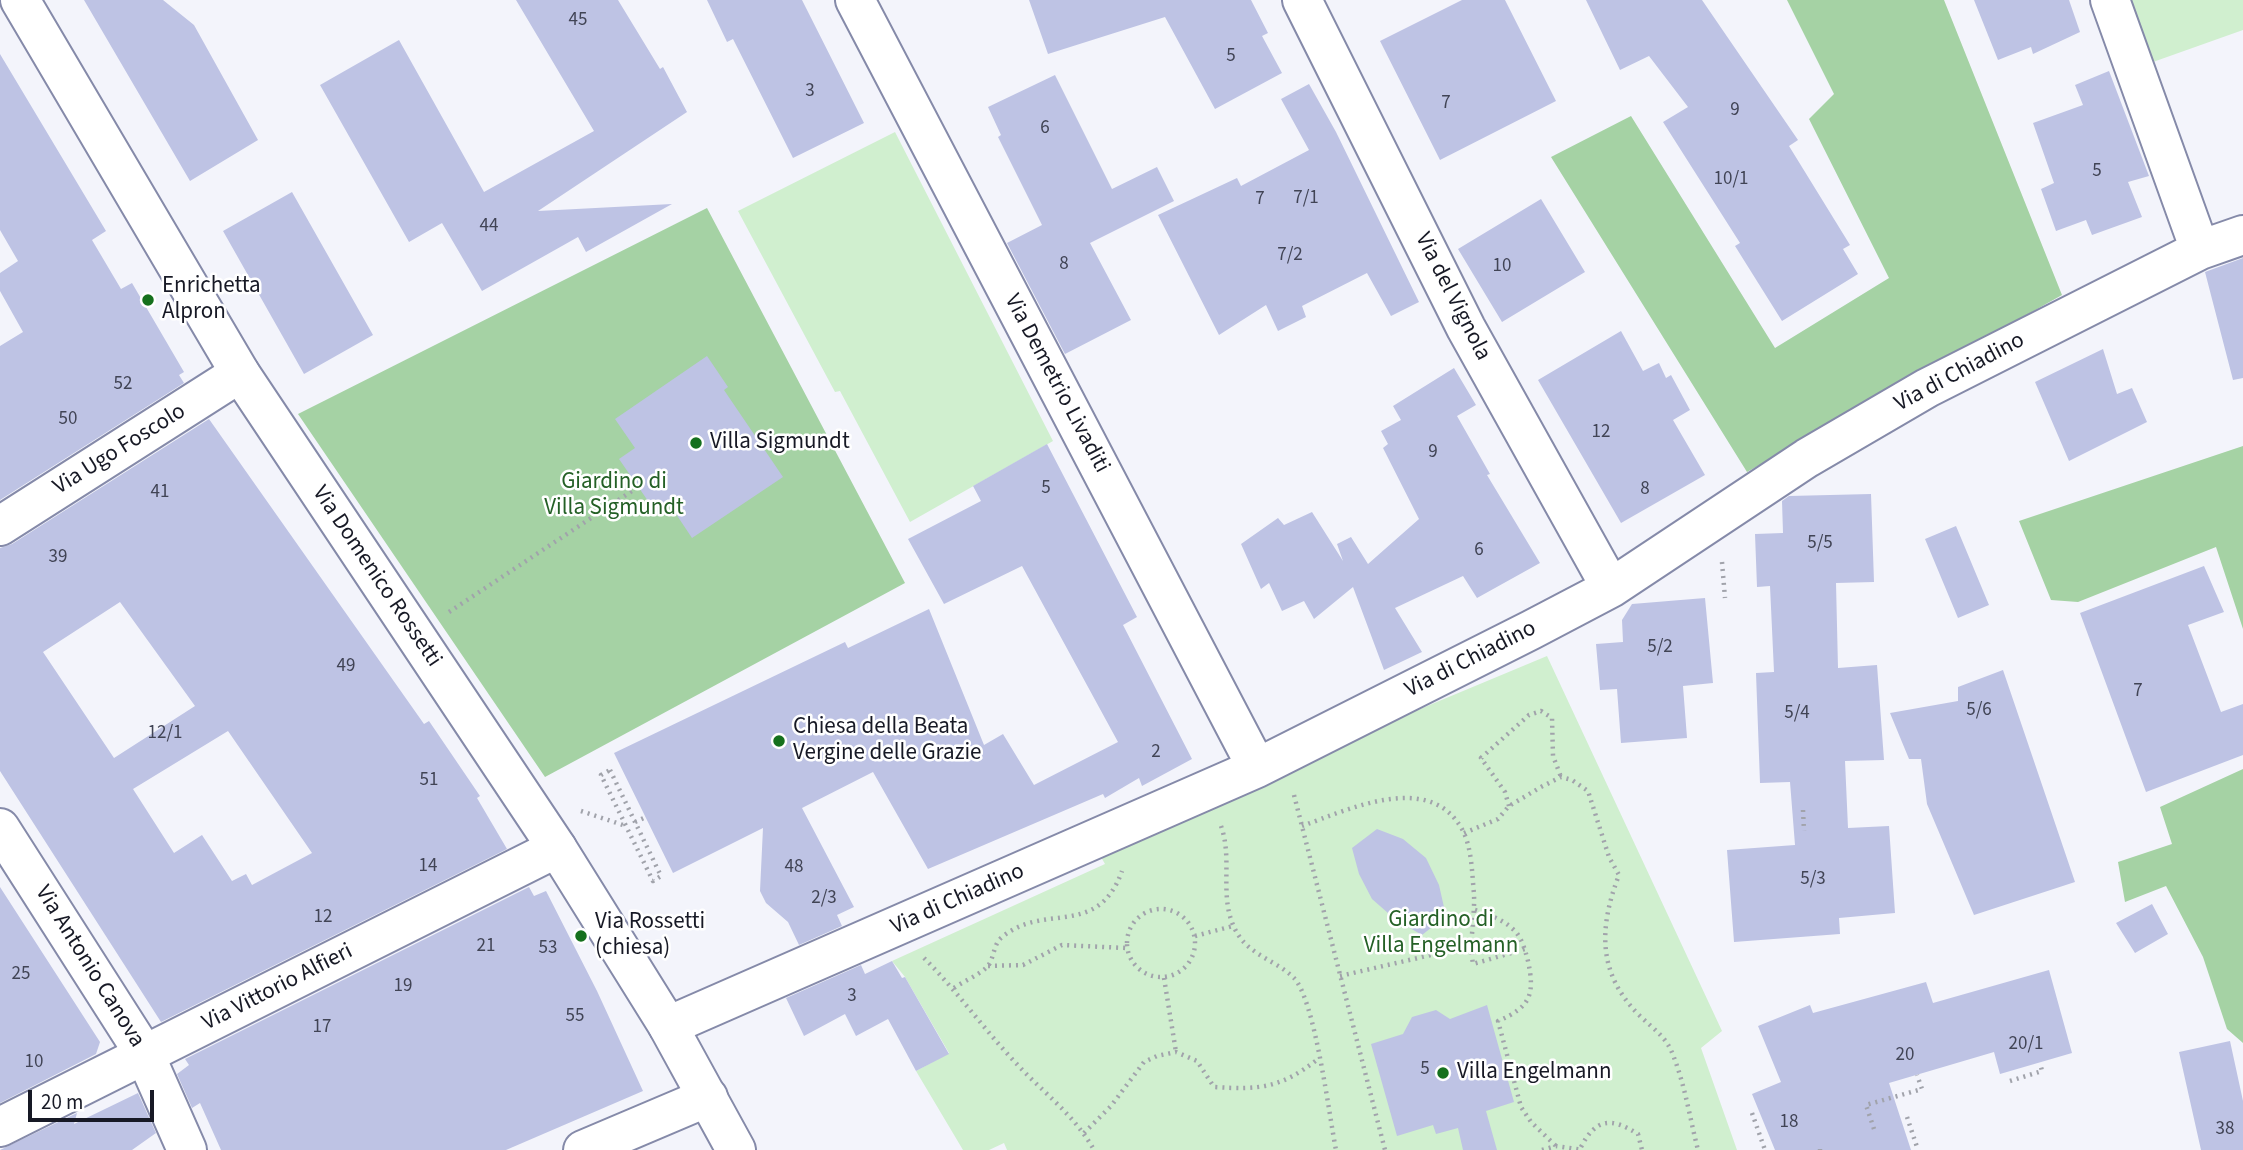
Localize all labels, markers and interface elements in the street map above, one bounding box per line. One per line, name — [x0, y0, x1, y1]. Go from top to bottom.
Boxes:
house number: 45 — [569, 10, 587, 32]
house number: 5 — [1226, 46, 1236, 68]
house number: 3 — [805, 81, 815, 103]
house number: 7 — [1441, 93, 1451, 115]
house number: 9 — [1730, 100, 1740, 122]
house number: 6 — [1040, 118, 1050, 140]
house number: 5 — [2092, 161, 2102, 183]
house number: 10/1 — [1714, 169, 1748, 191]
house number: 7/1 — [1293, 188, 1319, 210]
house number: 7 — [1255, 189, 1265, 211]
house number: 44 — [480, 216, 498, 238]
street label: Via del Vignola — [1408, 228, 1496, 366]
house number: 7/2 — [1277, 245, 1303, 267]
house number: 8 — [1059, 254, 1069, 276]
house number: 10 — [1493, 256, 1511, 278]
place label: Enrichetta Alpron — [162, 273, 261, 327]
street label: Via Demetrio Livaditi — [997, 290, 1115, 478]
marker: Enrichetta Alpron — [140, 292, 156, 308]
street label: Via di Chiadino — [1890, 327, 2030, 419]
house number: 52 — [114, 374, 132, 396]
street label: Via Ugo Foscolo — [49, 398, 191, 502]
house number: 50 — [59, 409, 77, 431]
house number: 12 — [1592, 422, 1610, 444]
place label: Villa Sigmundt — [710, 429, 850, 457]
marker: Villa Sigmundt — [688, 435, 704, 451]
house number: 9 — [1428, 442, 1438, 464]
park label: Giardino di Villa Sigmundt — [544, 469, 684, 523]
house number: 5 — [1041, 478, 1051, 500]
house number: 8 — [1640, 479, 1650, 501]
street label: Via Domenico Rossetti — [305, 481, 447, 673]
house number: 41 — [151, 482, 169, 504]
house number: 5/5 — [1807, 533, 1833, 555]
house number: 6 — [1474, 540, 1484, 562]
house number: 39 — [49, 547, 67, 569]
street label: Via di Chiadino — [1401, 615, 1541, 705]
house number: 5/2 — [1647, 637, 1673, 659]
house number: 49 — [337, 656, 355, 678]
house number: 7 — [2133, 681, 2143, 703]
house number: 5/6 — [1966, 700, 1992, 722]
house number: 5/4 — [1784, 703, 1810, 725]
place label: Chiesa della Beata Vergine delle Grazie — [793, 714, 981, 768]
house number: 12/1 — [148, 723, 182, 745]
marker: Chiesa della Beata Vergine delle Grazie — [771, 733, 787, 749]
house number: 2 — [1151, 742, 1161, 764]
house number: 51 — [420, 770, 438, 792]
house number: 14 — [419, 856, 437, 878]
house number: 48 — [785, 857, 803, 879]
street label: Via di Chiadino — [887, 858, 1029, 942]
house number: 5/3 — [1800, 869, 1826, 891]
street label: Via Antonio Canova — [28, 881, 150, 1053]
house number: 2/3 — [811, 888, 837, 910]
house number: 12 — [314, 907, 332, 929]
park label: Giardino di Villa Engelmann — [1364, 907, 1518, 961]
place label: Via Rossetti (chiesa) — [595, 909, 705, 963]
marker: Via Rossetti (chiesa) — [573, 928, 589, 944]
house number: 21 — [477, 936, 495, 958]
street label: Via Vittorio Alfieri — [198, 938, 358, 1038]
house number: 53 — [539, 938, 557, 960]
house number: 25 — [12, 964, 30, 986]
house number: 19 — [394, 976, 412, 998]
house number: 3 — [847, 986, 857, 1008]
house number: 55 — [566, 1006, 584, 1028]
house number: 17 — [313, 1017, 331, 1039]
house number: 20/1 — [2009, 1034, 2043, 1056]
house number: 20 — [1896, 1045, 1914, 1067]
house number: 10 — [25, 1052, 43, 1074]
house number: 5 — [1420, 1059, 1430, 1081]
place label: Villa Engelmann — [1457, 1059, 1611, 1087]
marker: Villa Engelmann — [1435, 1065, 1451, 1081]
scale bar — [32, 1076, 158, 1120]
text: 20 m — [41, 1087, 83, 1117]
house number: 18 — [1780, 1112, 1798, 1134]
house number: 38 — [2216, 1119, 2234, 1141]

